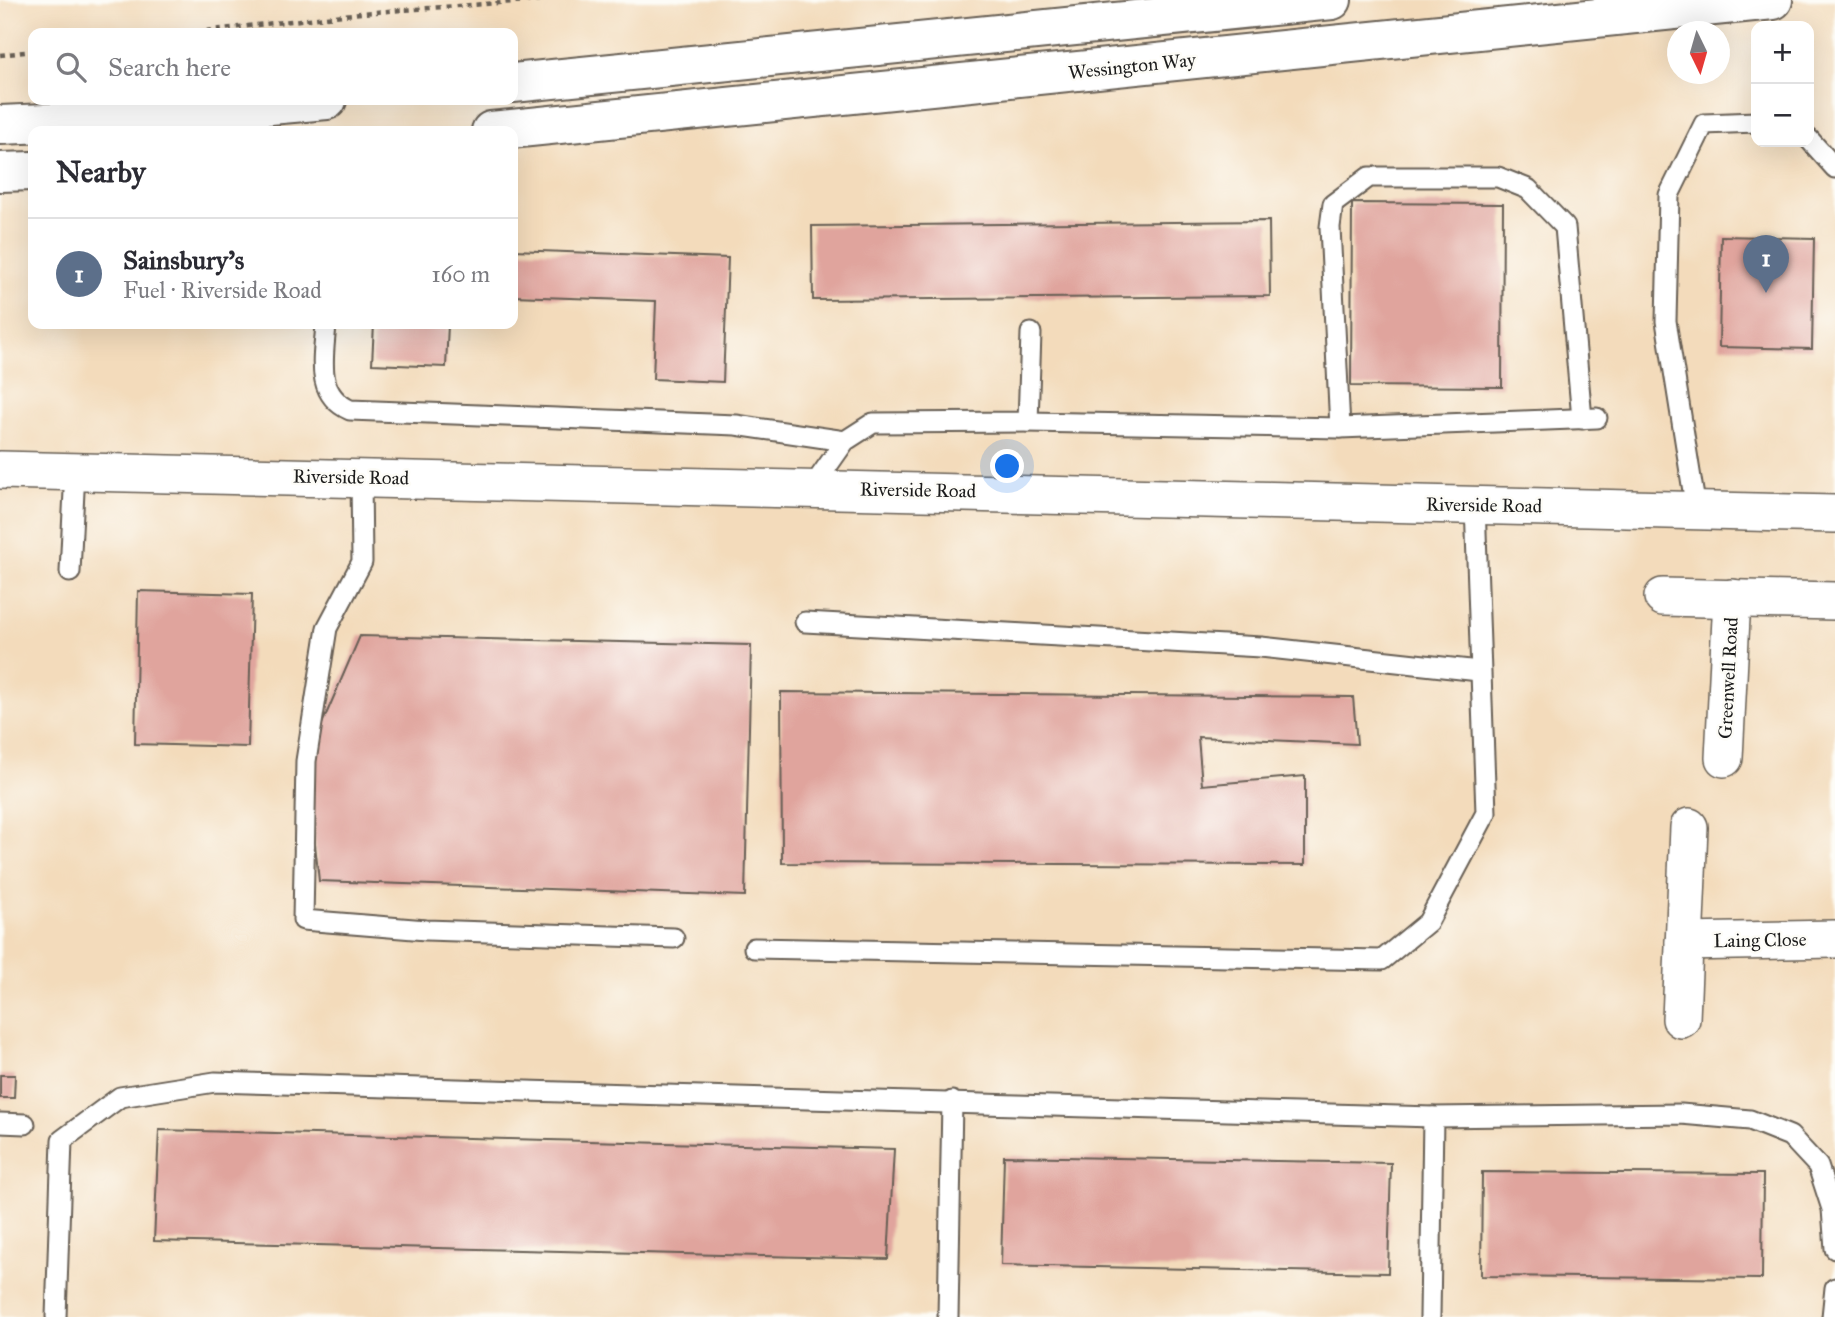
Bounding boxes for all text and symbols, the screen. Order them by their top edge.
north arrow [1667,21,1730,84]
map controls [1751,21,1814,147]
button: + [1751,21,1814,84]
search box [28,28,518,105]
icon: search [52,48,90,86]
street label: Wessington Way [1067,48,1198,85]
text: Search here [108,51,231,83]
button: − [1751,84,1814,147]
text: Nearby [56,154,146,190]
pin: 1 [1743,235,1789,293]
text: Sainsbury's [123,244,244,276]
text: 1 [74,260,84,288]
text: 160 m [432,260,490,288]
text: Fuel · Riverside Road [123,276,322,304]
your location [990,449,1024,483]
street label: Riverside Road [293,464,410,490]
street label: Riverside Road [860,477,977,503]
street label: Riverside Road [1426,492,1543,518]
street label: Greenwell Road [1713,616,1743,739]
street label: Laing Close [1713,928,1807,953]

